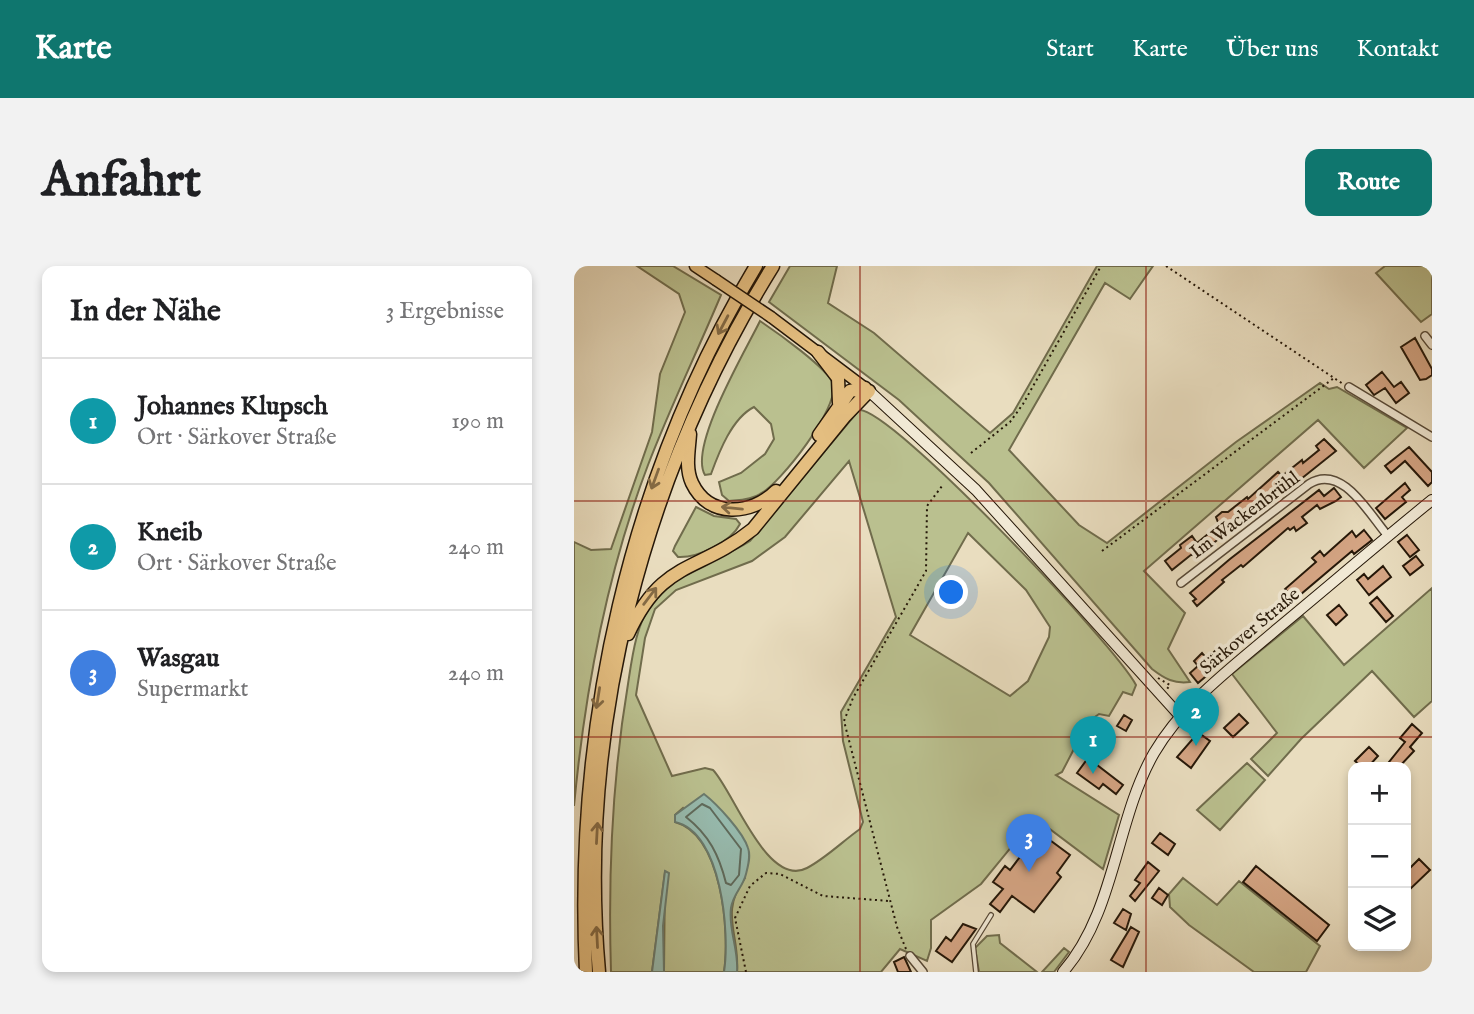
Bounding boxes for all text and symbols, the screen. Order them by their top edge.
text: Karte [35,28,112,70]
text: Start [1046,34,1094,65]
text: Karte [1132,34,1188,65]
text: Über uns [1226,34,1318,65]
text: Kontakt [1356,34,1439,65]
button: Route [1305,149,1432,216]
text: Anfahrt [42,151,201,213]
text: In der Nähe [70,293,221,331]
text: 3 Ergebnisse [386,297,504,326]
one-way arrow [715,315,729,335]
text: Johannes Klupsch [137,390,328,423]
text: 1 [89,407,97,436]
text: 190 m [451,407,504,436]
text: Ort · Särkover Straße [137,423,336,452]
street label: Im Wackenbrühl [1186,466,1306,565]
one-way arrow [648,467,660,489]
one-way arrow [721,502,744,515]
text: Kneib [137,516,202,549]
text: 2 [88,533,98,562]
text: 240 m [448,533,504,562]
text: Ort · Särkover Straße [137,549,336,578]
your location [934,575,968,609]
street label: Särkover Straße [1195,583,1305,680]
one-way arrow [642,587,657,606]
text: Wasgau [137,642,219,675]
text: 3 [89,659,97,688]
text: 240 m [448,659,504,688]
text: Supermarkt [137,675,248,704]
one-way arrow [591,686,604,709]
pin: 2 [1173,688,1219,746]
pin: 1 [1070,716,1116,774]
map controls [1348,762,1411,951]
button: + [1348,762,1411,825]
pin: 3 [1006,814,1052,872]
one-way arrow [591,823,604,845]
button: − [1348,825,1411,888]
button: layers [1348,888,1411,951]
one-way arrow [590,926,603,949]

